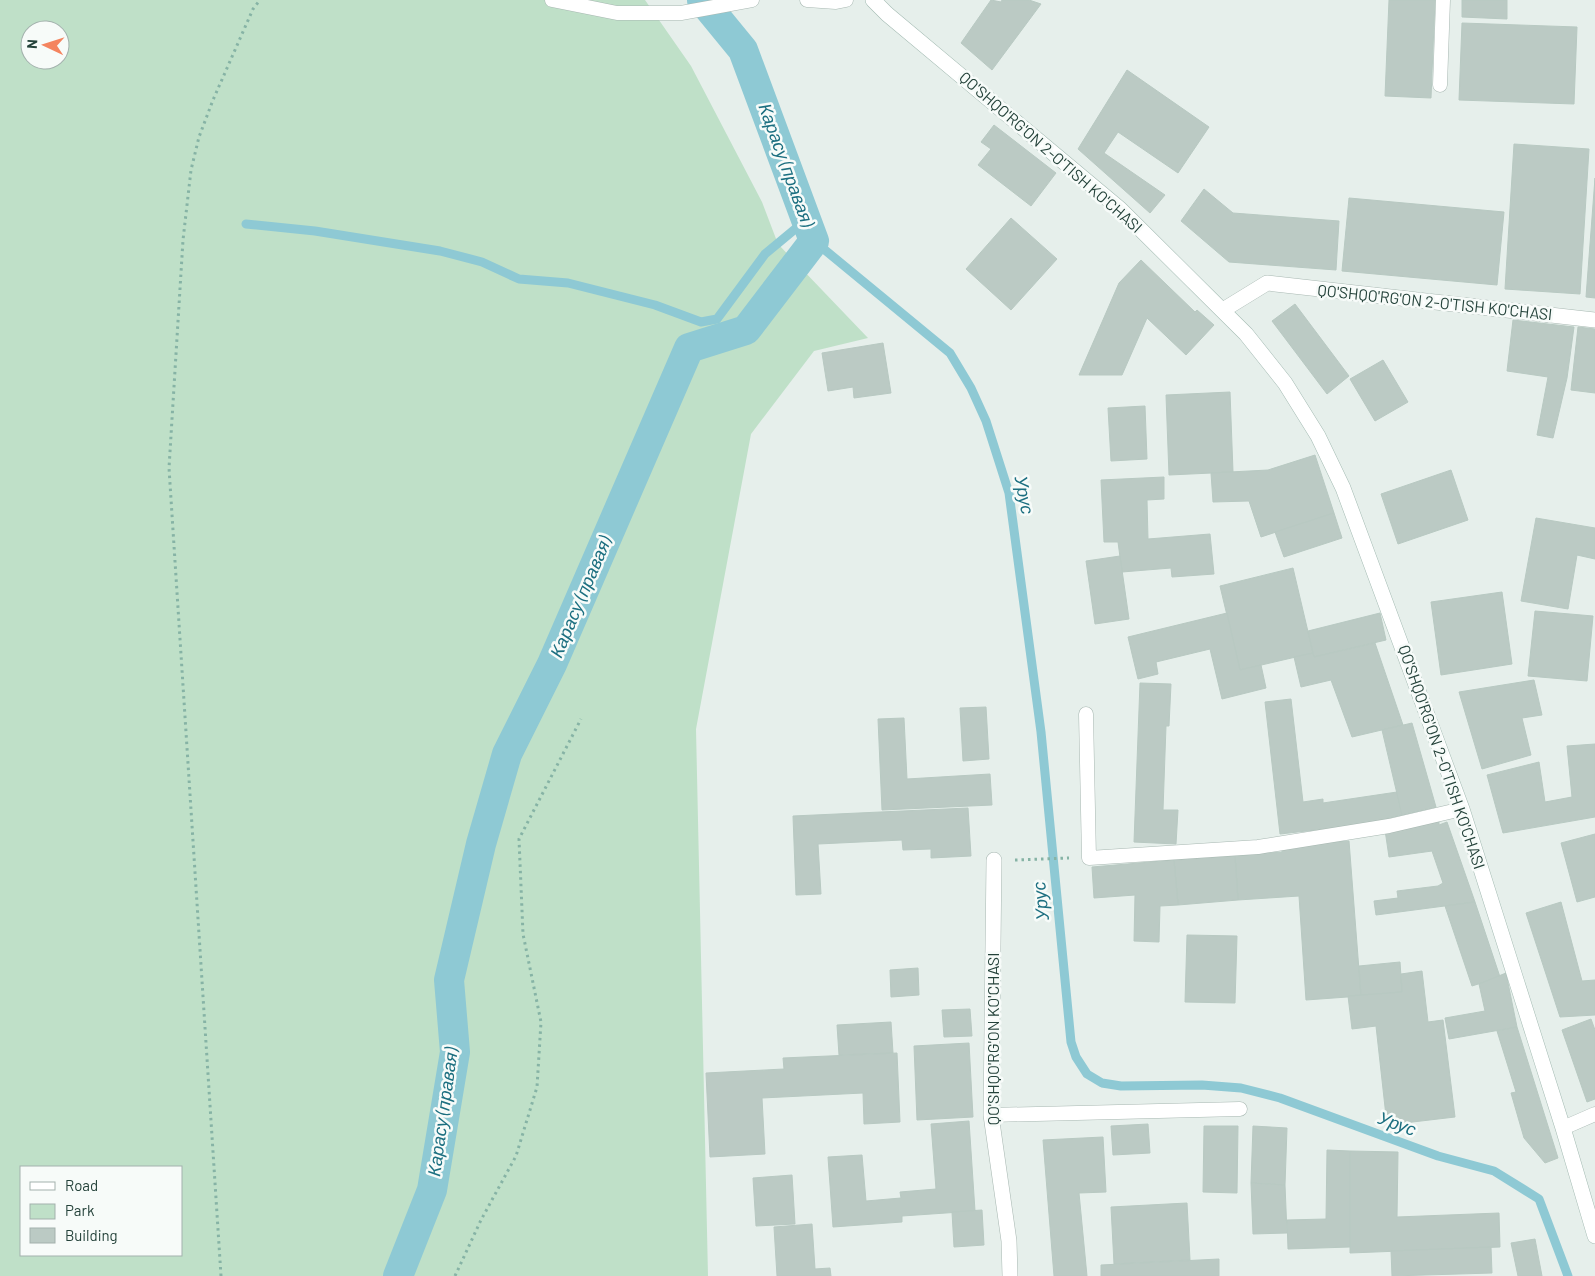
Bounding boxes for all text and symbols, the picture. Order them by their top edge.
north arrow [20,20,70,70]
text: N [23,39,40,49]
street label: QO'SHQO'RG'ON 2-O'TISH KO'CHASI [956,67,1147,236]
water label: Карасу (правая) [754,100,820,231]
street label: QO'SHQO'RG'ON 2-O'TISH KO'CHASI [1317,280,1553,323]
water label: Урус [1010,473,1039,516]
water label: Карасу (правая) [545,531,616,661]
street label: QO'SHQO'RG'ON 2-O'TISH KO'CHASI [1395,642,1490,871]
water label: Урус [1027,881,1053,923]
street label: QO'SHQO'RG'ON KO'CHASI [983,953,1002,1125]
water label: Карасу (правая) [422,1045,462,1178]
water label: Урус [1374,1106,1419,1140]
legend [20,1166,182,1256]
text: Road [65,1176,98,1194]
text: Park [65,1201,95,1219]
text: Building [65,1226,118,1244]

